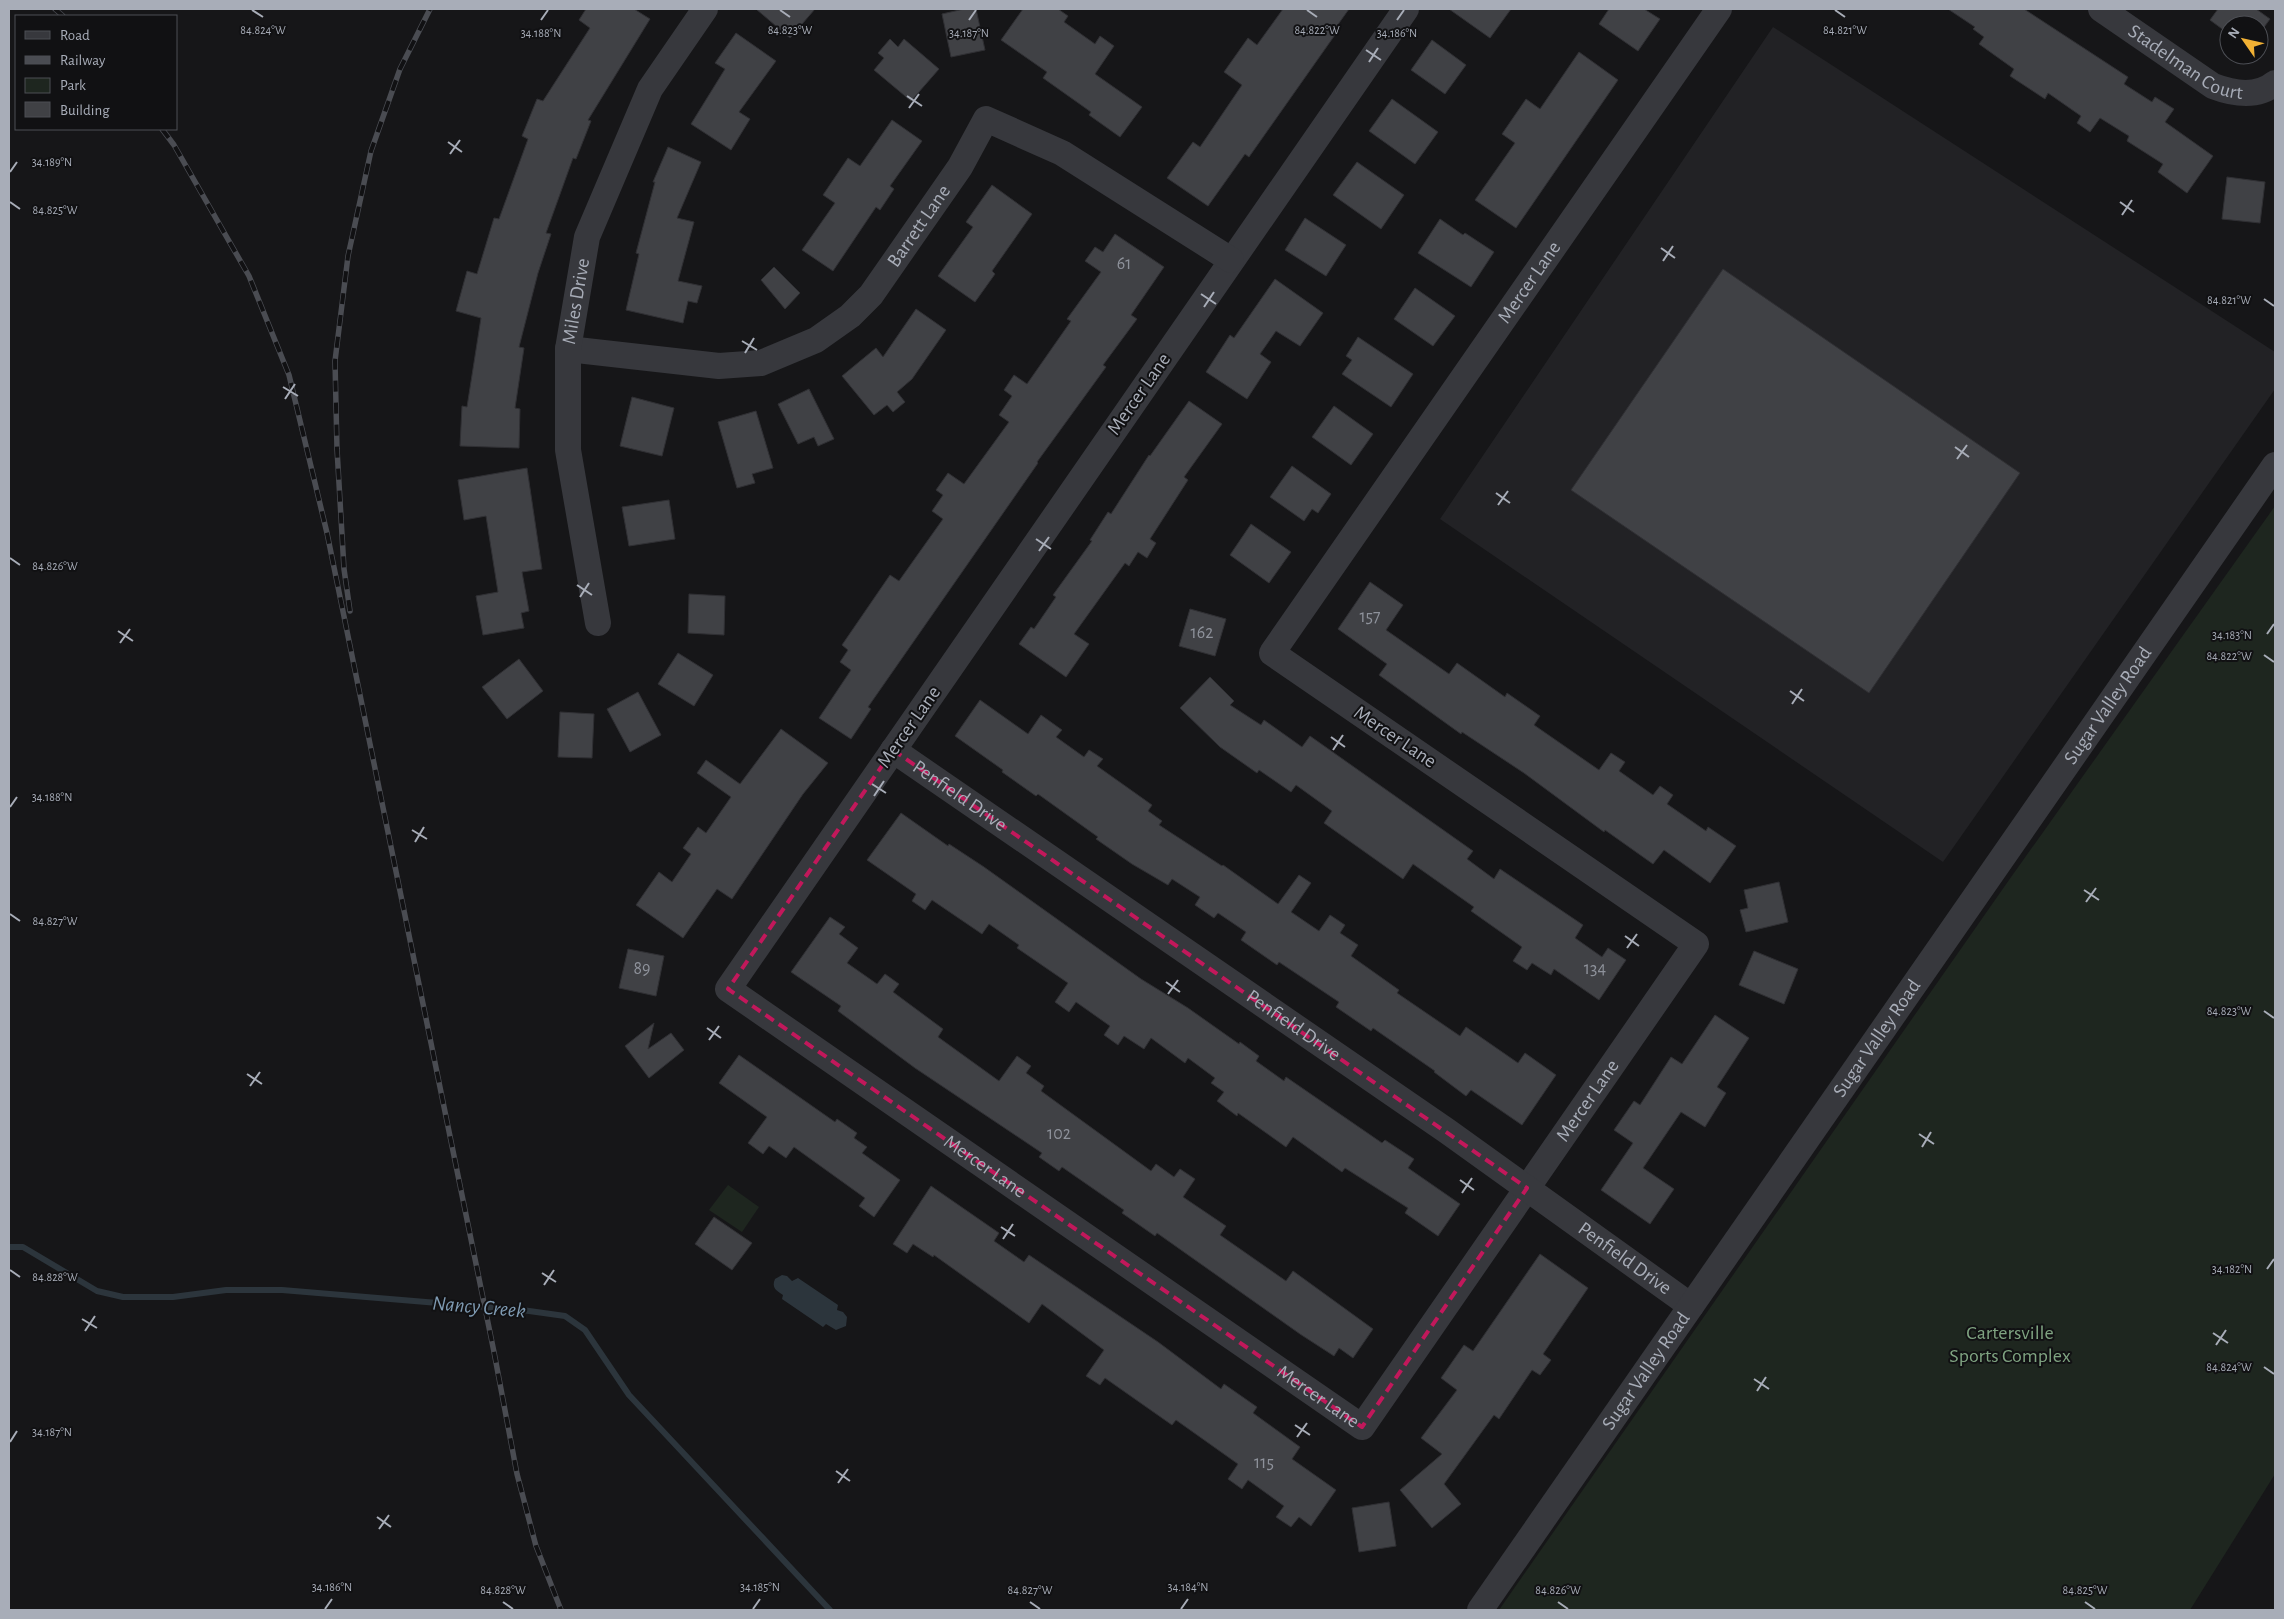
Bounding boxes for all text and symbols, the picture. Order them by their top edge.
legend [15,15,178,130]
north arrow [2219,15,2269,65]
street label: Stadelman Court [2125,21,2244,103]
text: 84.824°W [240,24,286,36]
text: 84.823°W [768,24,813,36]
text: 84.822°W [1294,24,1340,36]
text: 84.821°W [1823,24,1867,36]
text: N [2226,25,2243,41]
text: 34.188°N [521,27,561,39]
text: 34.187°N [949,27,989,39]
text: 34.186°N [1377,27,1417,39]
text: Road [60,28,90,43]
text: Railway [60,53,106,68]
text: Park [60,78,86,93]
text: Building [60,103,110,118]
text: 34.189°N [32,156,72,168]
street label: Barrett Lane [884,181,954,271]
text: 84.825°W [33,204,78,216]
street label: Mercer Lane [1494,238,1565,327]
house number: 61 [1117,255,1131,273]
street label: Miles Drive [559,257,593,346]
text: 84.821°W [2207,294,2251,306]
street label: Mercer Lane [1104,350,1174,438]
text: 84.826°W [32,560,78,572]
house number: 157 [1359,608,1381,626]
house number: 162 [1191,624,1213,642]
text: 34.183°N [2212,629,2252,641]
street label: Sugar Valley Road [2060,643,2156,768]
text: 84.822°W [2206,650,2252,662]
street label: Mercer Lane [874,683,944,771]
street label: Mercer Lane [1350,702,1440,772]
street label: Penfield Drive [909,757,1011,835]
text: 34.188°N [32,791,72,803]
text: 84.827°W [33,915,78,927]
house number: 89 [634,960,651,978]
house number: 134 [1584,960,1606,978]
street label: Sugar Valley Road [1829,976,1925,1101]
street label: Penfield Drive [1243,986,1344,1065]
text: 84.823°W [2207,1005,2252,1017]
street label: Mercer Lane [1552,1056,1623,1145]
house number: 102 [1047,1125,1071,1143]
street label: Mercer Lane [940,1131,1030,1202]
street label: Penfield Drive [1574,1218,1675,1298]
text: 34.182°N [2212,1263,2252,1275]
text: 84.828°W [32,1271,78,1283]
water label: Nancy Creek [431,1292,527,1322]
street label: Sugar Valley Road [1598,1308,1694,1433]
park label: Cartersville Sports Complex [1949,1323,2071,1366]
text: 84.824°W [2206,1361,2252,1373]
street label: Mercer Lane [1274,1362,1363,1432]
text: 34.187°N [32,1426,72,1438]
house number: 115 [1254,1454,1274,1472]
text: 34.186°N [312,1581,352,1593]
text: 34.185°N [740,1581,780,1593]
text: 34.184°N [1168,1581,1208,1593]
text: 84.828°W [480,1584,526,1596]
text: 84.827°W [1008,1584,1053,1596]
text: 84.826°W [1535,1584,1581,1596]
text: 84.825°W [2063,1584,2108,1596]

